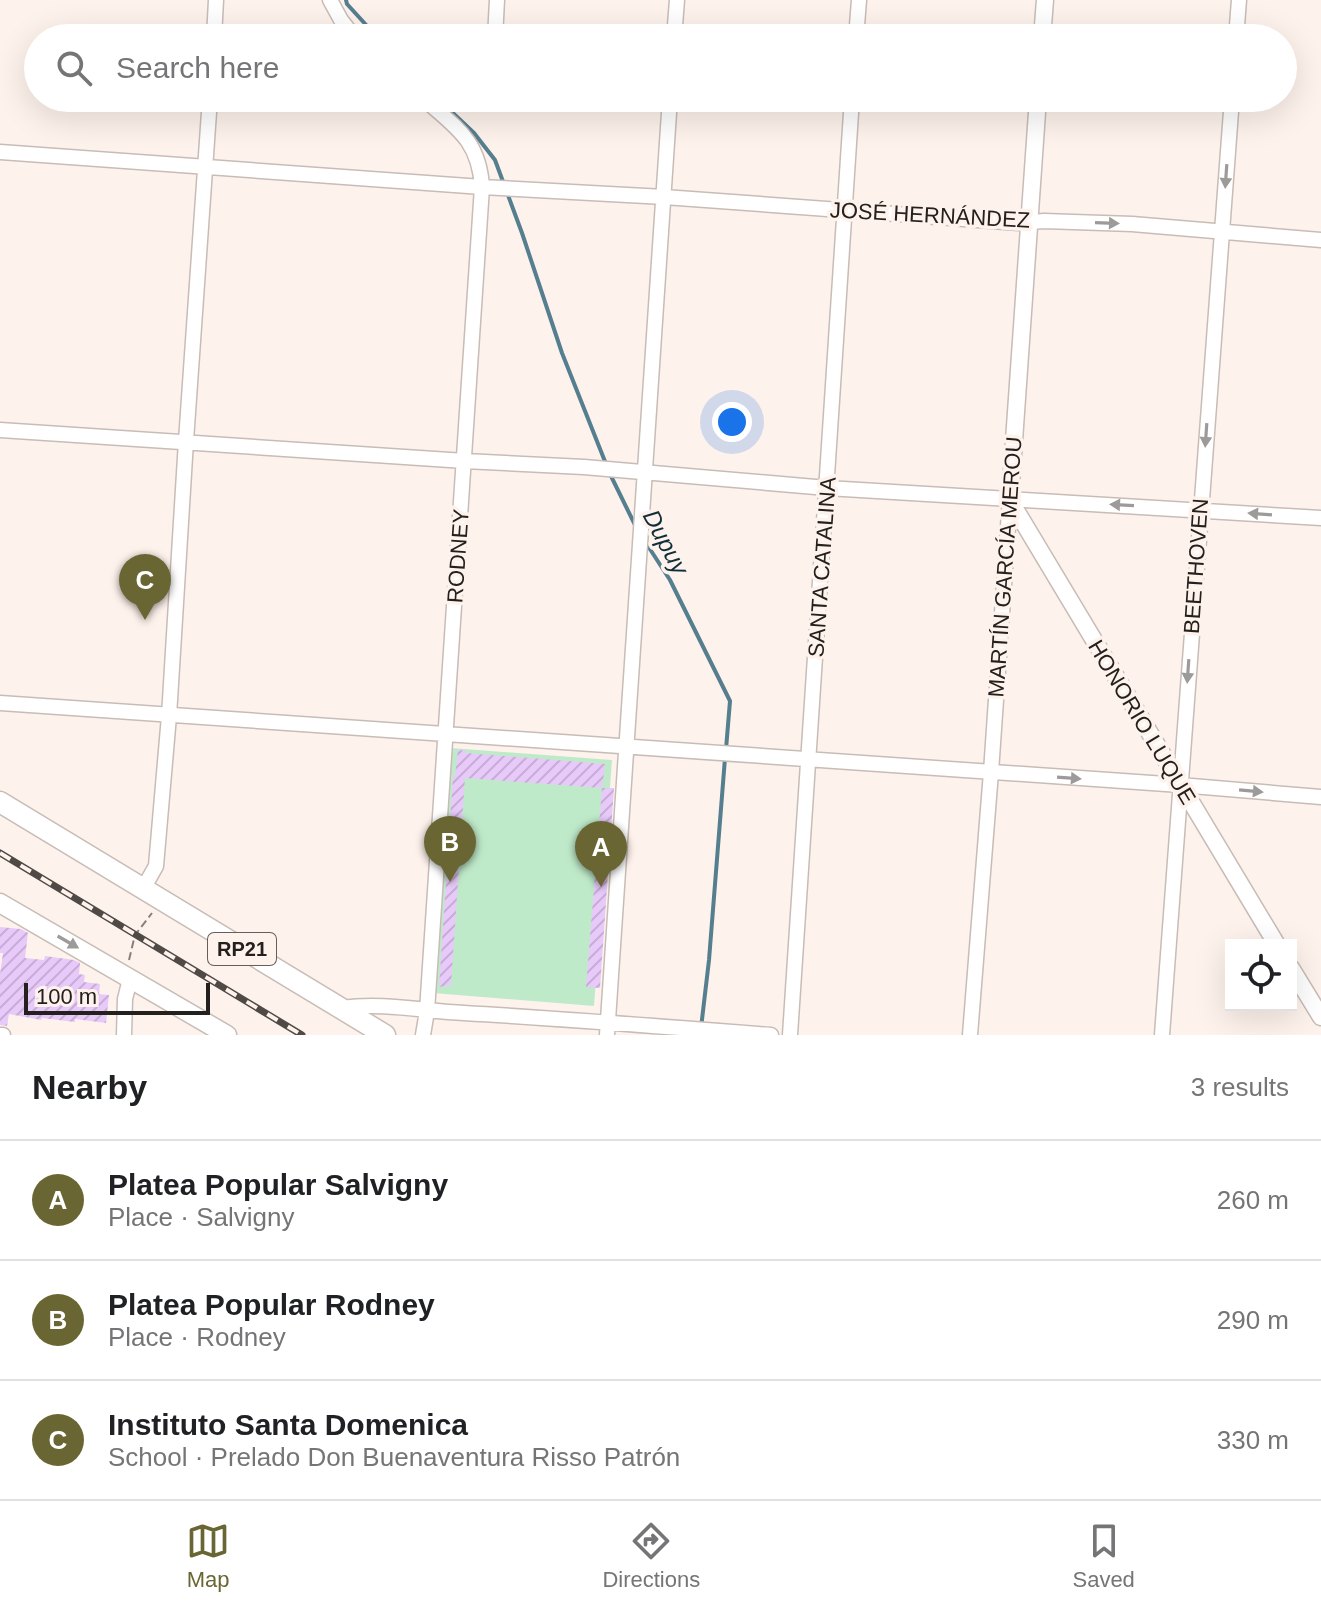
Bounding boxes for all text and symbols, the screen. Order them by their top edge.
search box [24,24,1297,112]
icon: search [52,46,96,90]
text: Search here [116,51,279,84]
one-way arrow [1219,164,1232,189]
street label: JOSÉ HERNÁNDEZ [829,197,1031,233]
one-way arrow [1095,217,1121,230]
your location [712,402,752,442]
one-way arrow [1199,423,1212,448]
street label: MARTÍN GARCÍA MEROU [983,436,1027,698]
street label: SANTA CATALINA [803,476,841,658]
street label: BEETHOVEN [1179,497,1213,635]
one-way arrow [1109,498,1134,511]
water label: Dupuy [638,505,695,581]
one-way arrow [1248,507,1273,520]
street label: RODNEY [442,508,474,604]
pin: C [119,554,171,620]
street label: HONORIO LUQUE [1083,635,1201,809]
one-way arrow [1181,659,1194,684]
one-way arrow [1057,772,1082,785]
one-way arrow [1239,785,1264,798]
pin: B [424,816,476,882]
pin: A [575,821,627,887]
road number: RP21 [208,933,276,965]
one-way arrow [56,935,79,949]
map controls [1225,939,1297,1011]
button: locate [1225,939,1297,1011]
scale bar [24,979,210,1015]
text: 100 m [36,984,97,1009]
text: Nearby [32,1068,147,1106]
text: 3 results [1191,1072,1289,1102]
text: Platea Popular Salvigny [108,1168,448,1201]
text: A [49,1185,67,1215]
text: 260 m [1217,1185,1289,1215]
text: Place · Salvigny [108,1202,294,1232]
text: Platea Popular Rodney [108,1288,435,1321]
text: B [49,1305,67,1335]
text: 290 m [1217,1305,1289,1335]
text: Place · Rodney [108,1322,286,1352]
text: Instituto Santa Domenica [108,1408,468,1441]
text: C [49,1425,67,1455]
text: 330 m [1217,1425,1289,1455]
text: School · Prelado Don Buenaventura Risso Patrón [108,1442,680,1472]
tab: Map [186,1519,230,1593]
tab: Directions [602,1519,700,1593]
tab: Saved [1072,1519,1135,1593]

